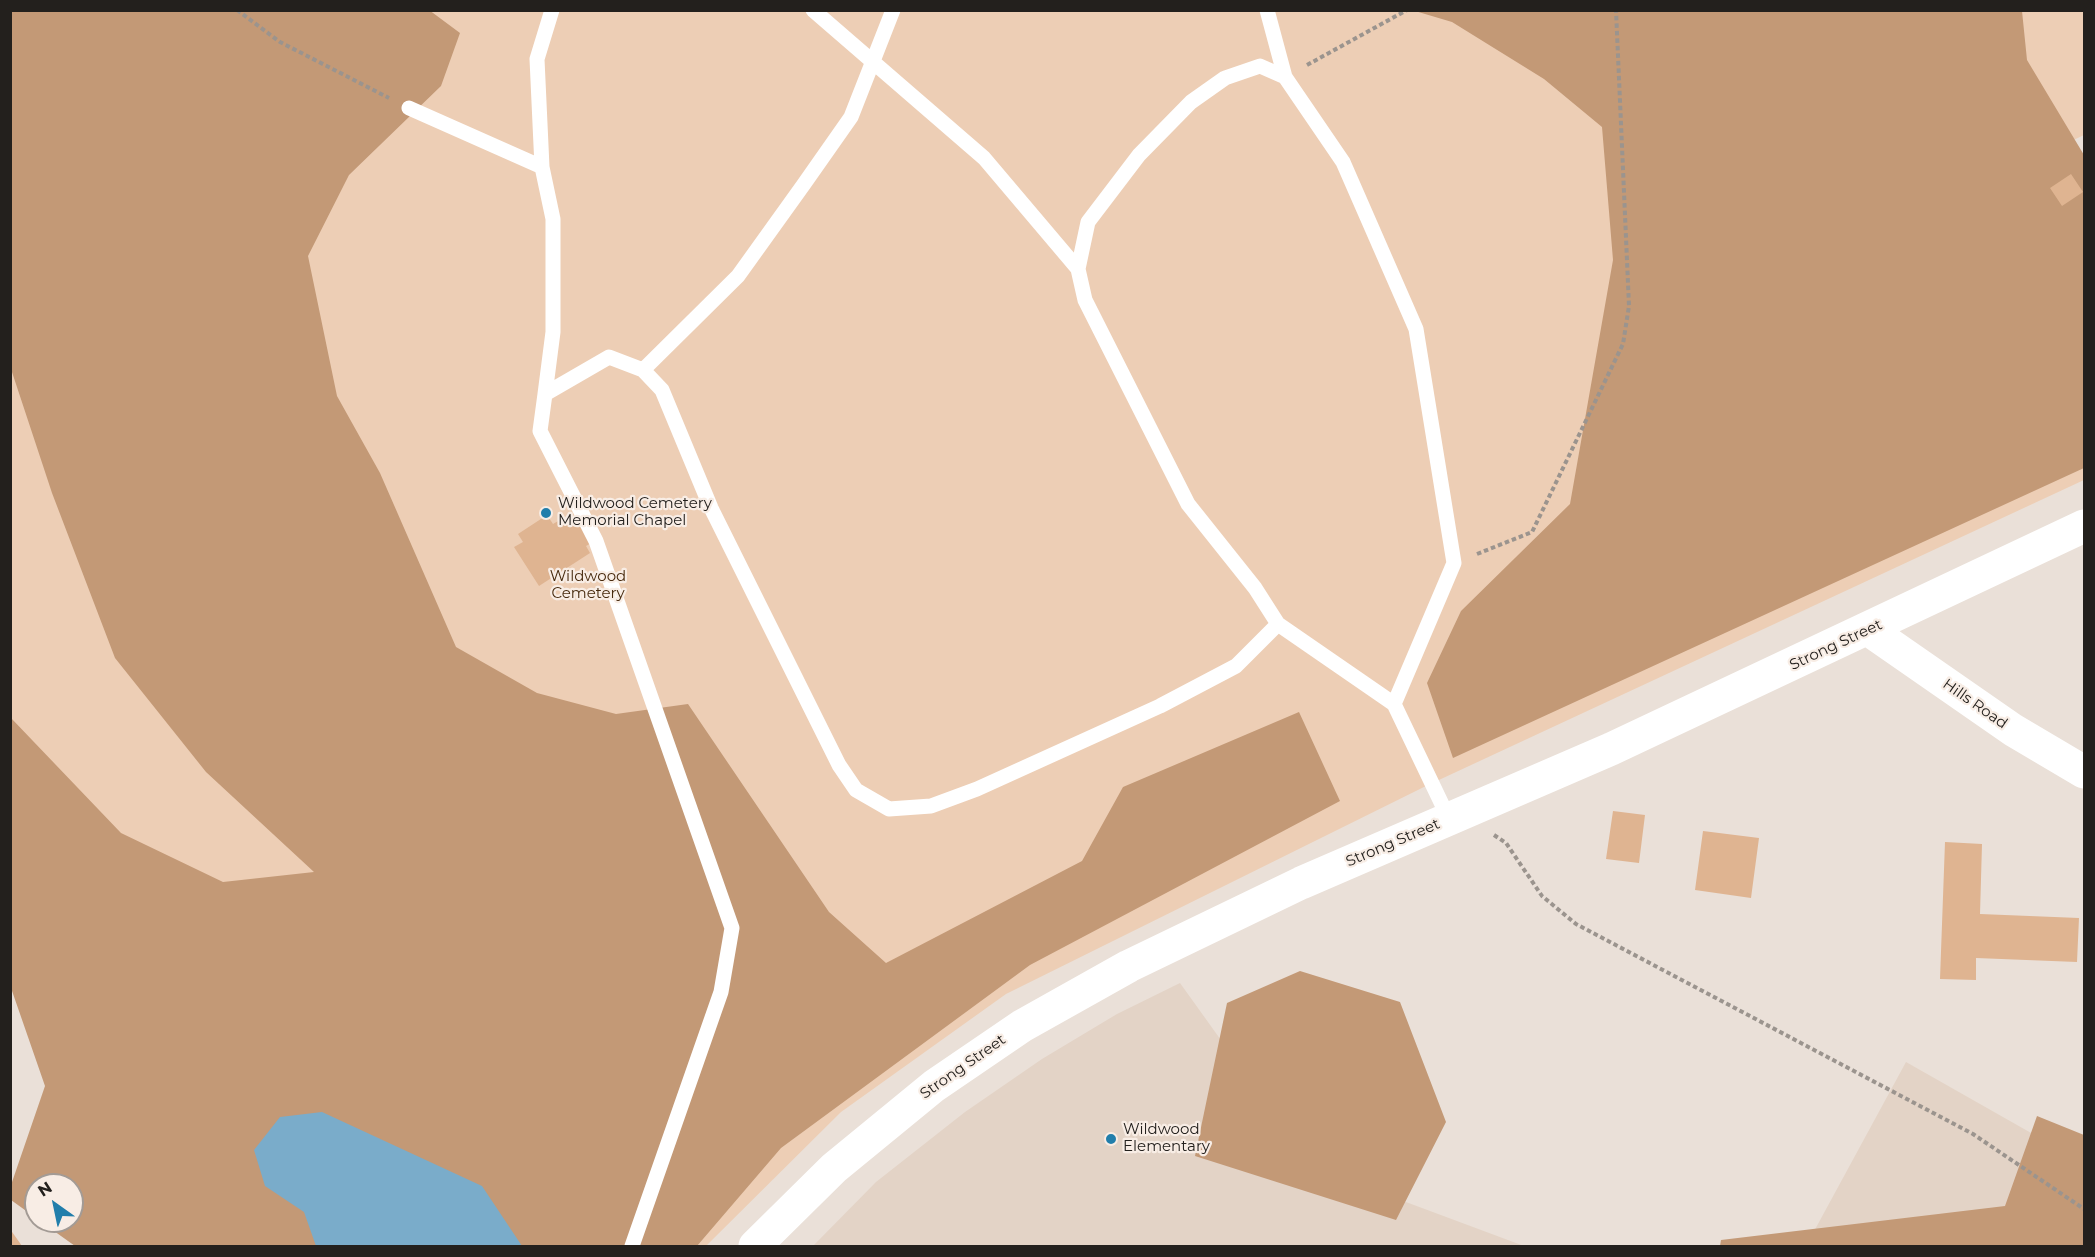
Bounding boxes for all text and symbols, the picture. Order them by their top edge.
place label: Wildwood Cemetery Memorial Chapel [558,495,712,530]
marker: Wildwood Cemetery Memorial Chapel [539,506,553,520]
park label: Wildwood Cemetery [550,568,626,603]
street label: Strong Street [1787,616,1885,674]
street label: Hills Road [1939,675,2011,733]
street label: Strong Street [1343,815,1443,871]
street label: Strong Street [917,1031,1009,1103]
place label: Wildwood Elementary [1123,1121,1210,1156]
marker: Wildwood Elementary [1104,1132,1118,1146]
north arrow [24,1173,84,1233]
text: N [34,1178,56,1201]

